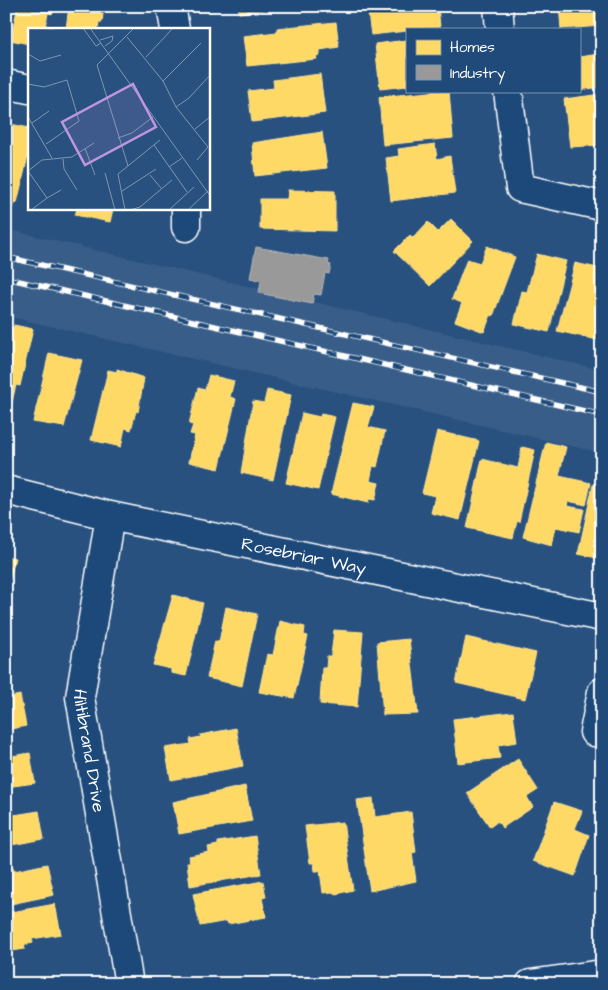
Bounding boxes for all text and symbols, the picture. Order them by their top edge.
inset map [28,28,210,210]
legend [406,28,580,92]
text: Homes [450,37,495,58]
text: Industry [450,63,505,85]
street label: Rosebriar Way [239,531,368,582]
street label: Hiltibrand Drive [67,687,112,815]

